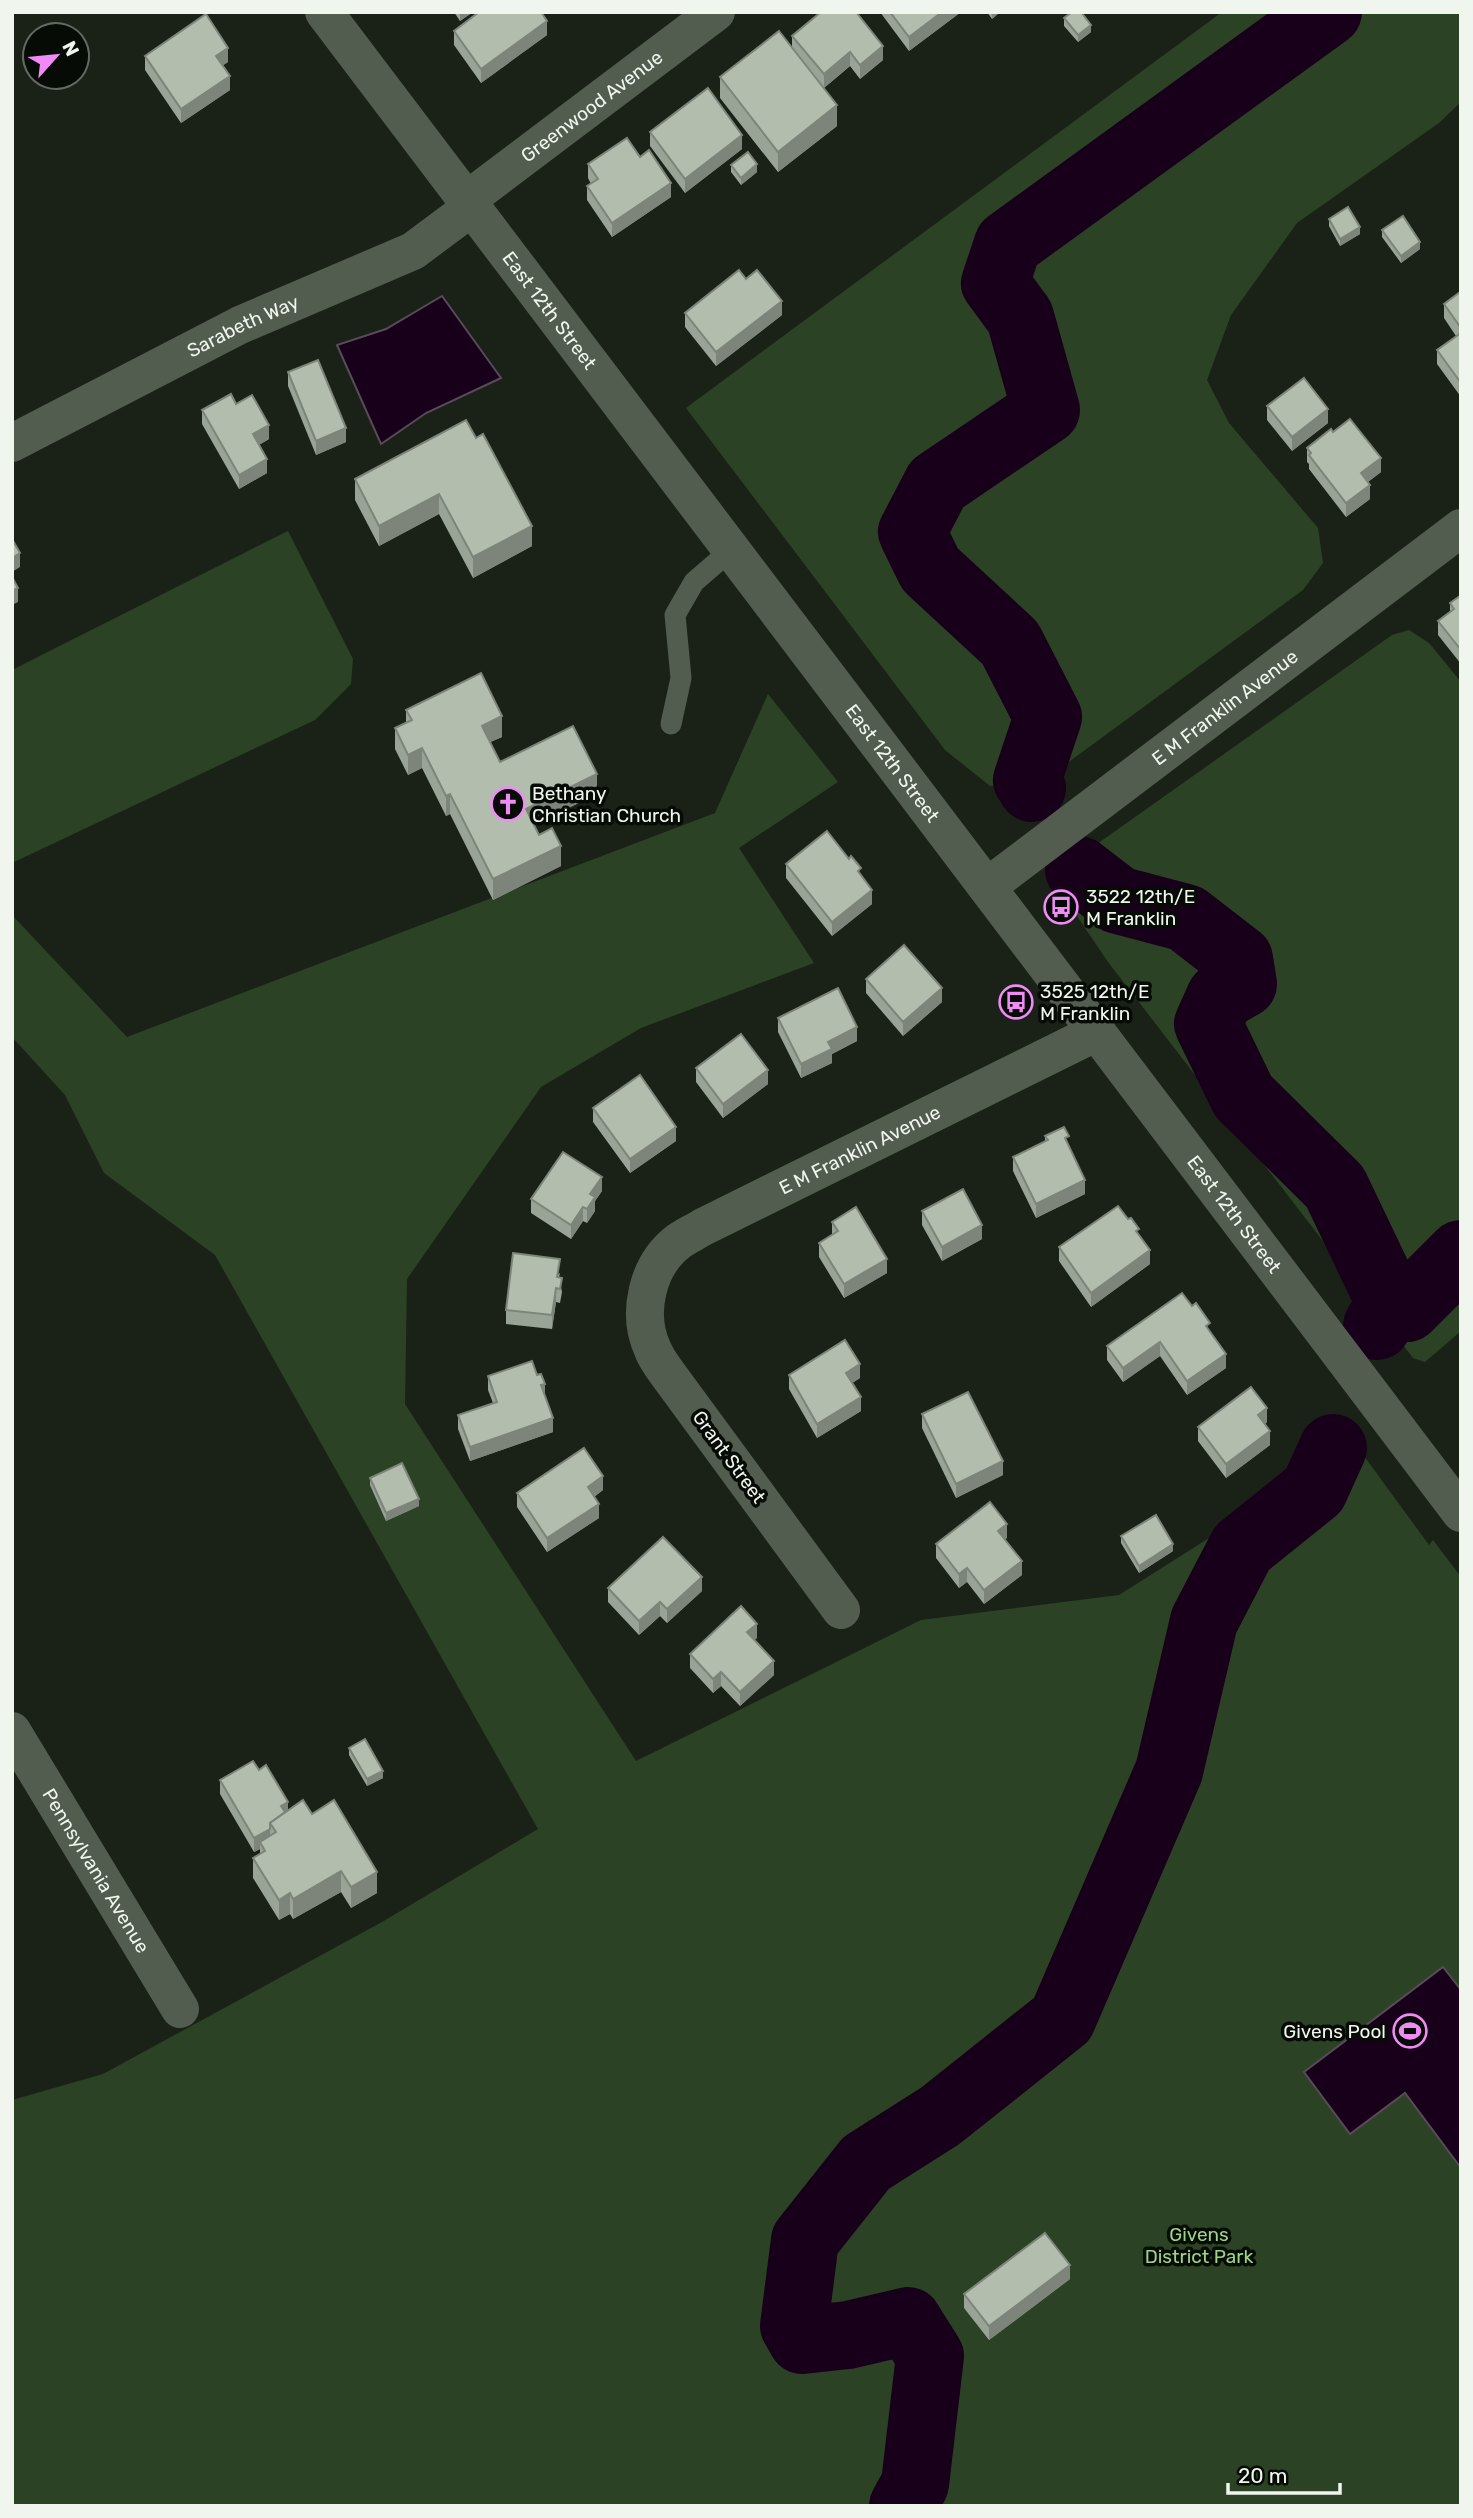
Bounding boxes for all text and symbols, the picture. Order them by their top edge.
north arrow [21,21,91,91]
text: N [57,37,84,60]
street label: Greenwood Avenue [516,45,667,167]
street label: East 12th Street [498,247,602,374]
street label: Sarabeth Way [183,290,302,362]
street label: E M Franklin Avenue [1147,644,1302,770]
street label: East 12th Street [841,699,945,827]
place label: Bethany Christian Church [532,782,681,827]
church icon: Bethany Christian Church [489,785,527,823]
place label: 3522 12th/E M Franklin [1086,885,1195,930]
bus stop icon: 3522 12th/E M Franklin [1042,888,1080,926]
place label: 3525 12th/E M Franklin [1040,980,1149,1025]
bus stop icon: 3525 12th/E M Franklin [997,983,1035,1021]
street label: E M Franklin Avenue [775,1100,944,1199]
street label: East 12th Street [1183,1151,1287,1278]
street label: Grant Street [688,1406,771,1508]
street label: Pennsylvania Avenue [38,1784,155,1957]
sports icon: Givens Pool [1391,2012,1429,2050]
place label: Givens Pool [1283,2020,1386,2043]
park label: Givens District Park [1145,2223,1254,2268]
scale bar [1228,2452,1340,2496]
text: 20 m [1238,2463,1287,2488]

